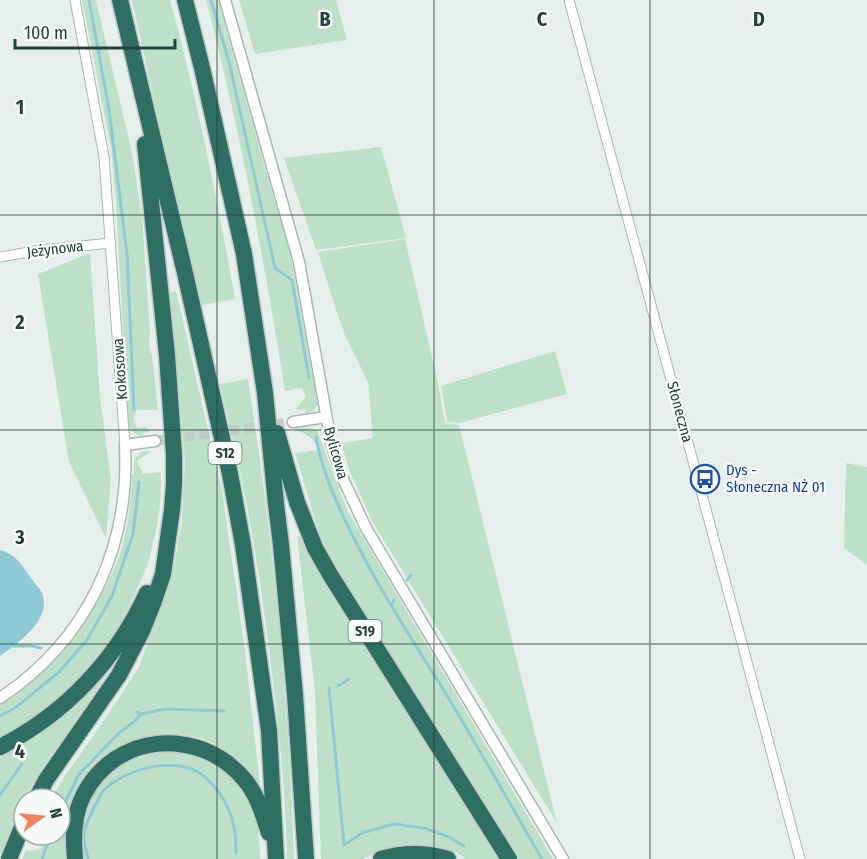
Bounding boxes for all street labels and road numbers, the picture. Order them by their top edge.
street label: Jeżynowa [26,237,84,261]
street label: Kokosowa [109,338,131,400]
street label: Słoneczna [663,380,697,444]
street label: Bylicowa [320,425,352,481]
road number: S12 [208,442,242,464]
road number: S19 [348,620,382,642]

